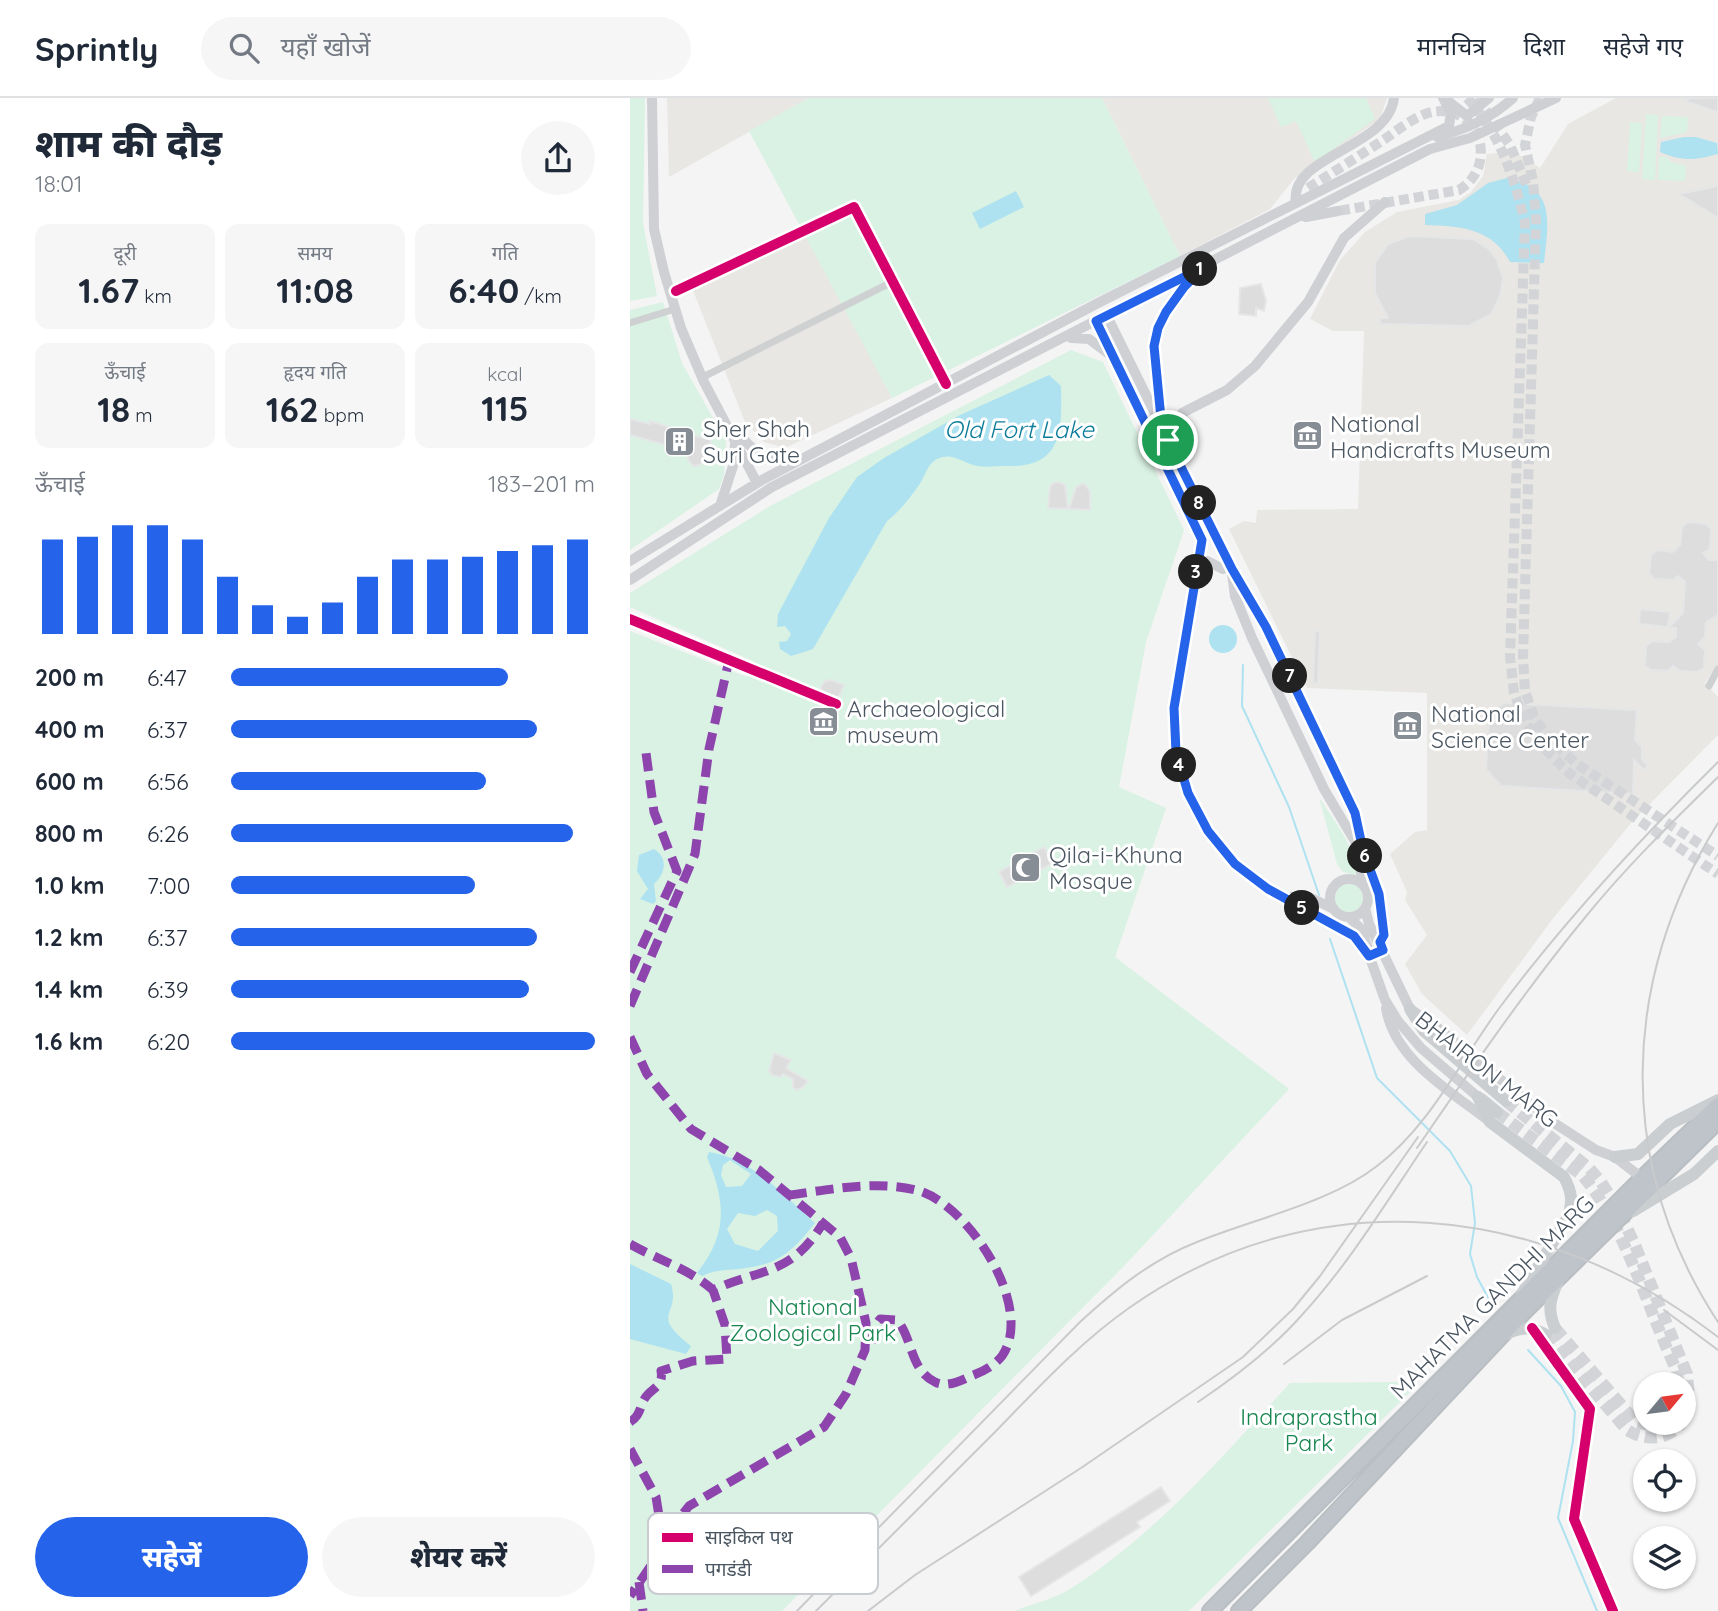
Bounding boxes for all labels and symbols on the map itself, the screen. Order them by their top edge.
pin: 1 [1182,252,1218,286]
place label: National Handicrafts Museum [1330,409,1551,464]
pin [1138,410,1198,470]
place label: Sher Shah Suri Gate [703,414,810,469]
water label: Old Fort Lake [944,414,1095,444]
museum icon: National Handicrafts Museum [1290,419,1324,453]
building icon: Sher Shah Suri Gate [663,424,697,458]
pin: 8 [1182,486,1216,520]
pin: 3 [1178,554,1214,589]
pin: 7 [1272,658,1308,694]
place label: Archaeological museum [847,694,1005,749]
place label: National Science Center [1431,699,1589,754]
museum icon: Archaeological museum [807,704,841,738]
museum icon: National Science Center [1391,709,1425,743]
pin: 4 [1162,748,1196,782]
pin: 6 [1348,838,1382,874]
place label: Qila-i-Khuna Mosque [1049,840,1183,895]
mosque icon: Qila-i-Khuna Mosque [1009,850,1043,884]
pin: 5 [1284,890,1320,926]
street label: BHAIRON MARG [1410,1004,1564,1134]
street label: MAHATMA GANDHI MARG [1384,1189,1600,1405]
park label: National Zoological Park [730,1292,896,1347]
north arrow [1633,1372,1696,1435]
park label: Indraprastha Park [1240,1402,1378,1457]
legend [648,1513,878,1594]
text: साइकिल पथ [705,1525,793,1549]
text: पगडंडी [705,1557,753,1581]

